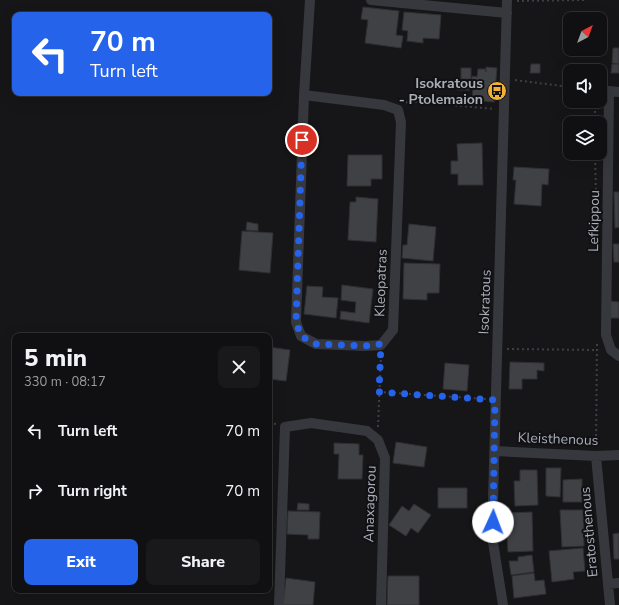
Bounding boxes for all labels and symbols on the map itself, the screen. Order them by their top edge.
north arrow [563,12,607,56]
place label: Isokratous - Ptolemaion [399,74,483,109]
bus stop icon: Isokratous - Ptolemaion [486,80,508,102]
pin [285,123,319,157]
street label: Lefkippou [584,190,604,252]
street label: Kleopatras [370,249,392,317]
street label: Isokratous [474,269,496,335]
street label: Kleisthenous [517,428,599,450]
street label: Anaxagorou [359,465,381,543]
street label: Eratosthenous [576,486,602,578]
position arrow [472,501,514,543]

